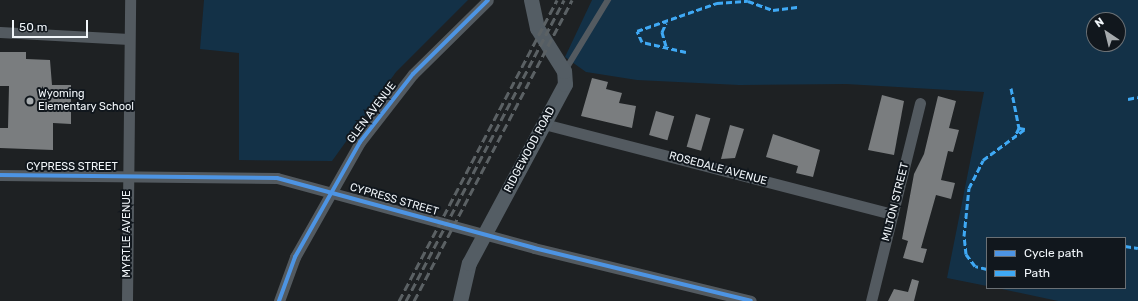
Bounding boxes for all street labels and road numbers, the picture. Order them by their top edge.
street label: GLEN AVENUE [345,80,399,146]
street label: RIDGEWOOD ROAD [502,105,558,195]
street label: ROSEDALE AVENUE [667,150,769,188]
street label: CYPRESS STREET [26,160,118,174]
street label: MILTON STREET [880,161,912,243]
street label: CYPRESS STREET [348,181,440,219]
street label: MYRTLE AVENUE [120,190,134,278]

